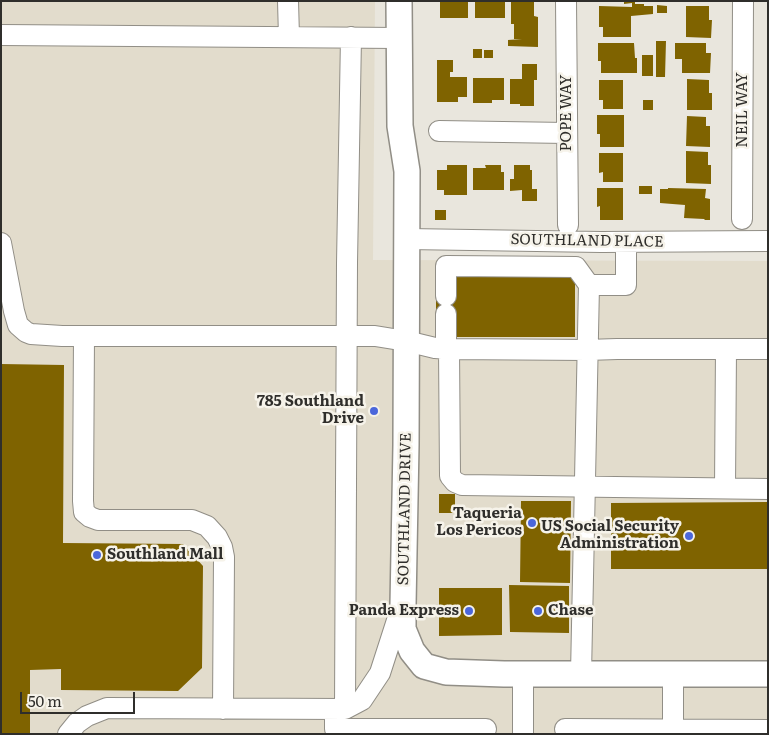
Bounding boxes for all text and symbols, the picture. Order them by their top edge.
street label: NEIL WAY [734,72,752,148]
street label: POPE WAY [558,75,576,151]
street label: SOUTHLAND PLACE [510,231,664,251]
place label: 785 Southland Drive [257,393,364,428]
marker: 785 Southland Drive [368,405,380,417]
street label: SOUTHLAND DRIVE [395,432,415,586]
place label: Taqueria Los Pericos [436,505,522,540]
marker: Taqueria Los Pericos [526,517,538,529]
place label: US Social Security Administration [541,518,679,553]
marker: US Social Security Administration [683,530,695,542]
place label: Southland Mall [107,546,223,564]
marker: Southland Mall [91,549,103,561]
place label: Panda Express [349,602,459,620]
place label: Chase [548,602,593,620]
marker: Panda Express [463,605,475,617]
marker: Chase [532,605,544,617]
scale bar [22,682,138,714]
text: 50 m [28,689,62,712]

